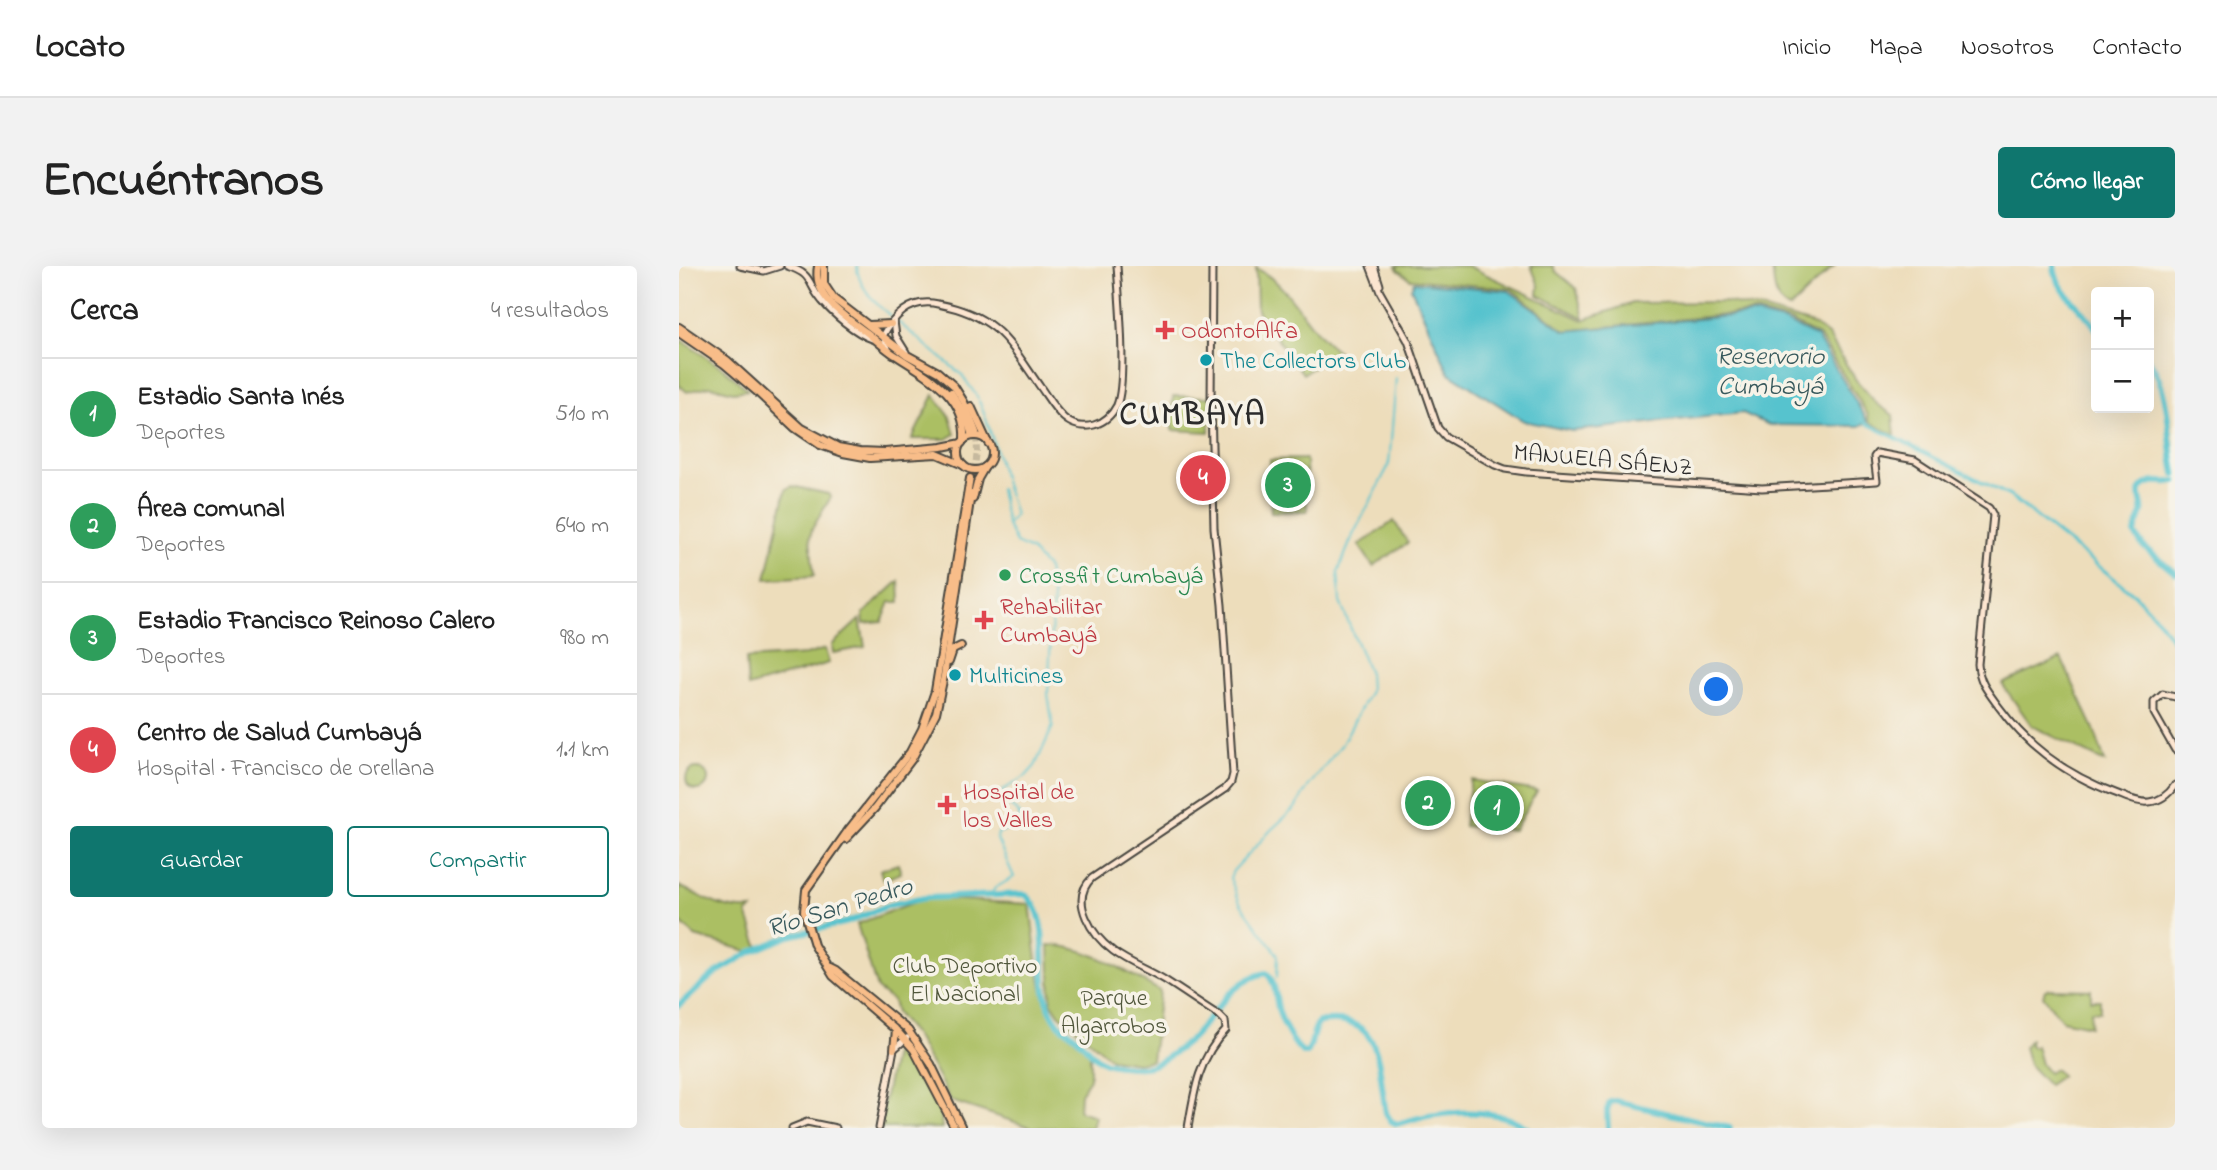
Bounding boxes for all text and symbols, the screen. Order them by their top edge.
text: Locato [35,24,125,72]
text: Inicio [1782,31,1831,66]
text: Mapa [1869,31,1923,66]
text: Nosotros [1961,31,2054,66]
text: Contacto [2092,31,2182,66]
text: Encuéntranos [42,146,324,218]
button: Cómo llegar [1998,147,2175,218]
map controls [2091,287,2154,413]
button: + [2091,287,2154,350]
text: Cerca [70,290,139,334]
text: 4 resultados [491,295,609,328]
place label: OdontoAlfa [1181,315,1298,350]
marker: OdontoAlfa [1155,320,1175,340]
water label: Reservorio Cumbayá [1716,339,1826,407]
place label: The Collectors Club [1220,345,1406,380]
button: − [2091,350,2154,413]
marker: The Collectors Club [1198,352,1214,368]
text: Estadio Santa Inés [137,379,345,417]
district label: CUMBAYA [1120,393,1266,440]
text: 1 [89,398,97,431]
text: 510 m [555,398,609,431]
text: Deportes [137,417,226,450]
street label: MANUELA SÁENZ [1512,436,1694,487]
pin: 4 [1180,452,1226,504]
pin: 3 [1265,459,1311,511]
text: Área comunal [137,491,285,529]
text: 2 [87,510,99,543]
text: 640 m [556,510,609,543]
text: Deportes [137,529,226,562]
place label: Crossfit Cumbayá [1019,560,1203,596]
marker: Crossfit Cumbayá [997,567,1013,583]
place label: Rehabilitar Cumbayá [1000,591,1103,655]
text: Estadio Francisco Reinoso Calero [137,603,495,641]
marker: Rehabilitar Cumbayá [974,610,994,630]
text: 3 [88,622,98,655]
text: 980 m [560,622,609,655]
text: Deportes [137,641,226,674]
place label: Multicines [969,660,1063,695]
marker: Multicines [947,667,963,683]
your location [1699,672,1733,706]
text: Centro de Salud Cumbayá [137,715,421,753]
text: 4 [88,734,98,767]
text: 1.1 km [556,734,609,767]
text: Hospital · Francisco de Orellana [137,753,434,786]
place label: Hospital de los Valles [963,776,1075,839]
pin: 2 [1405,777,1451,829]
pin: 1 [1474,782,1520,834]
marker: Hospital de los Valles [937,795,957,815]
button: Guardar [70,826,333,897]
button: Compartir [347,826,609,897]
water label: Río San Pedro [762,868,919,949]
park label: Club Deportivo El Nacional [892,950,1038,1013]
park label: Parque Algarrobos [1061,982,1167,1045]

